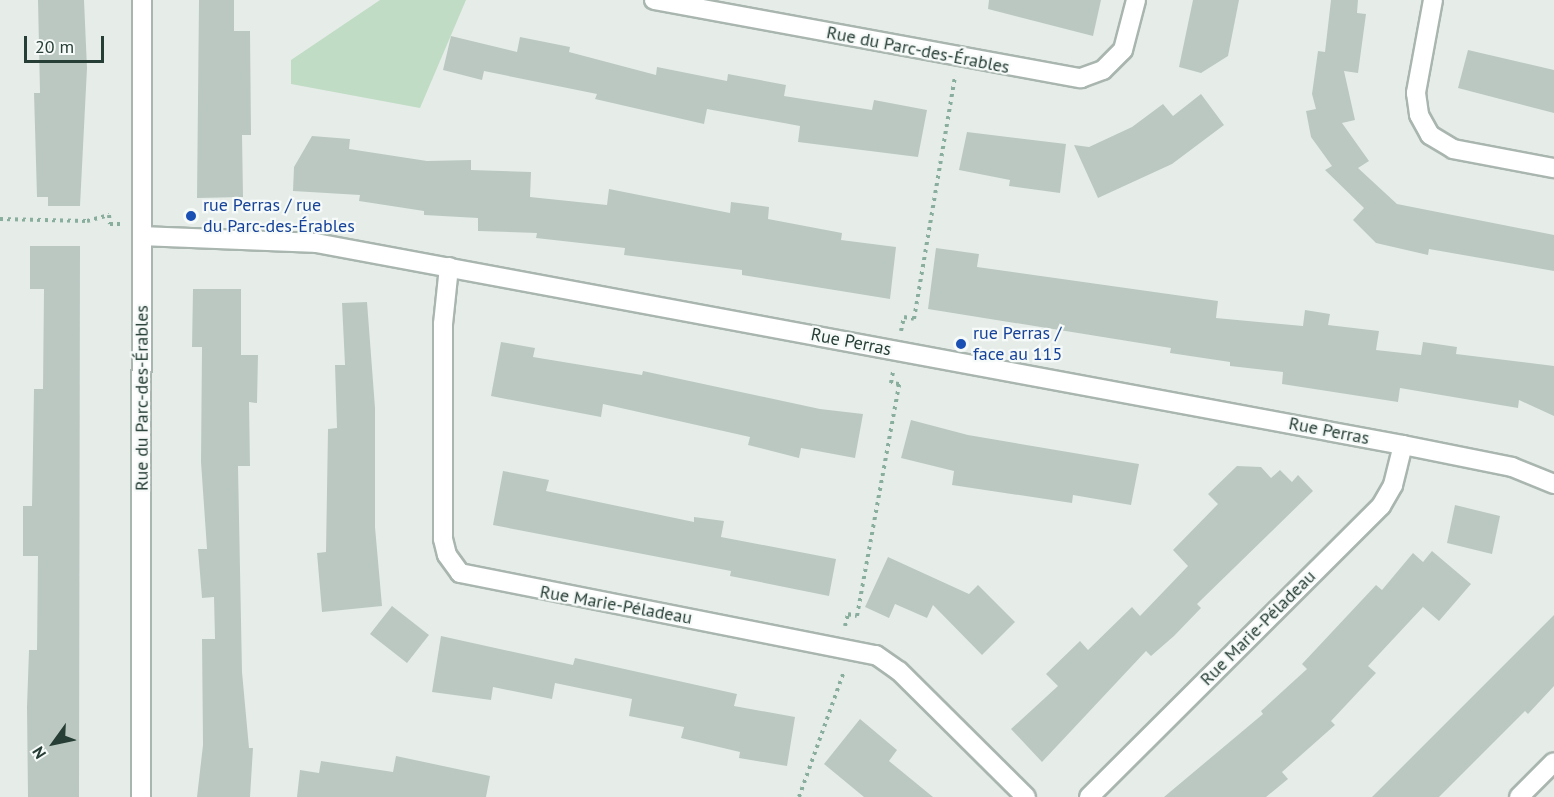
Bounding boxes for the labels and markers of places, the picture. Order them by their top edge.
place label: rue Perras / rue du Parc-des-Érables [203,195,355,238]
marker: rue Perras / rue du Parc-des-Érables [184,209,198,223]
place label: rue Perras / face au 115 [973,323,1062,366]
marker: rue Perras / face au 115 [954,337,968,351]

